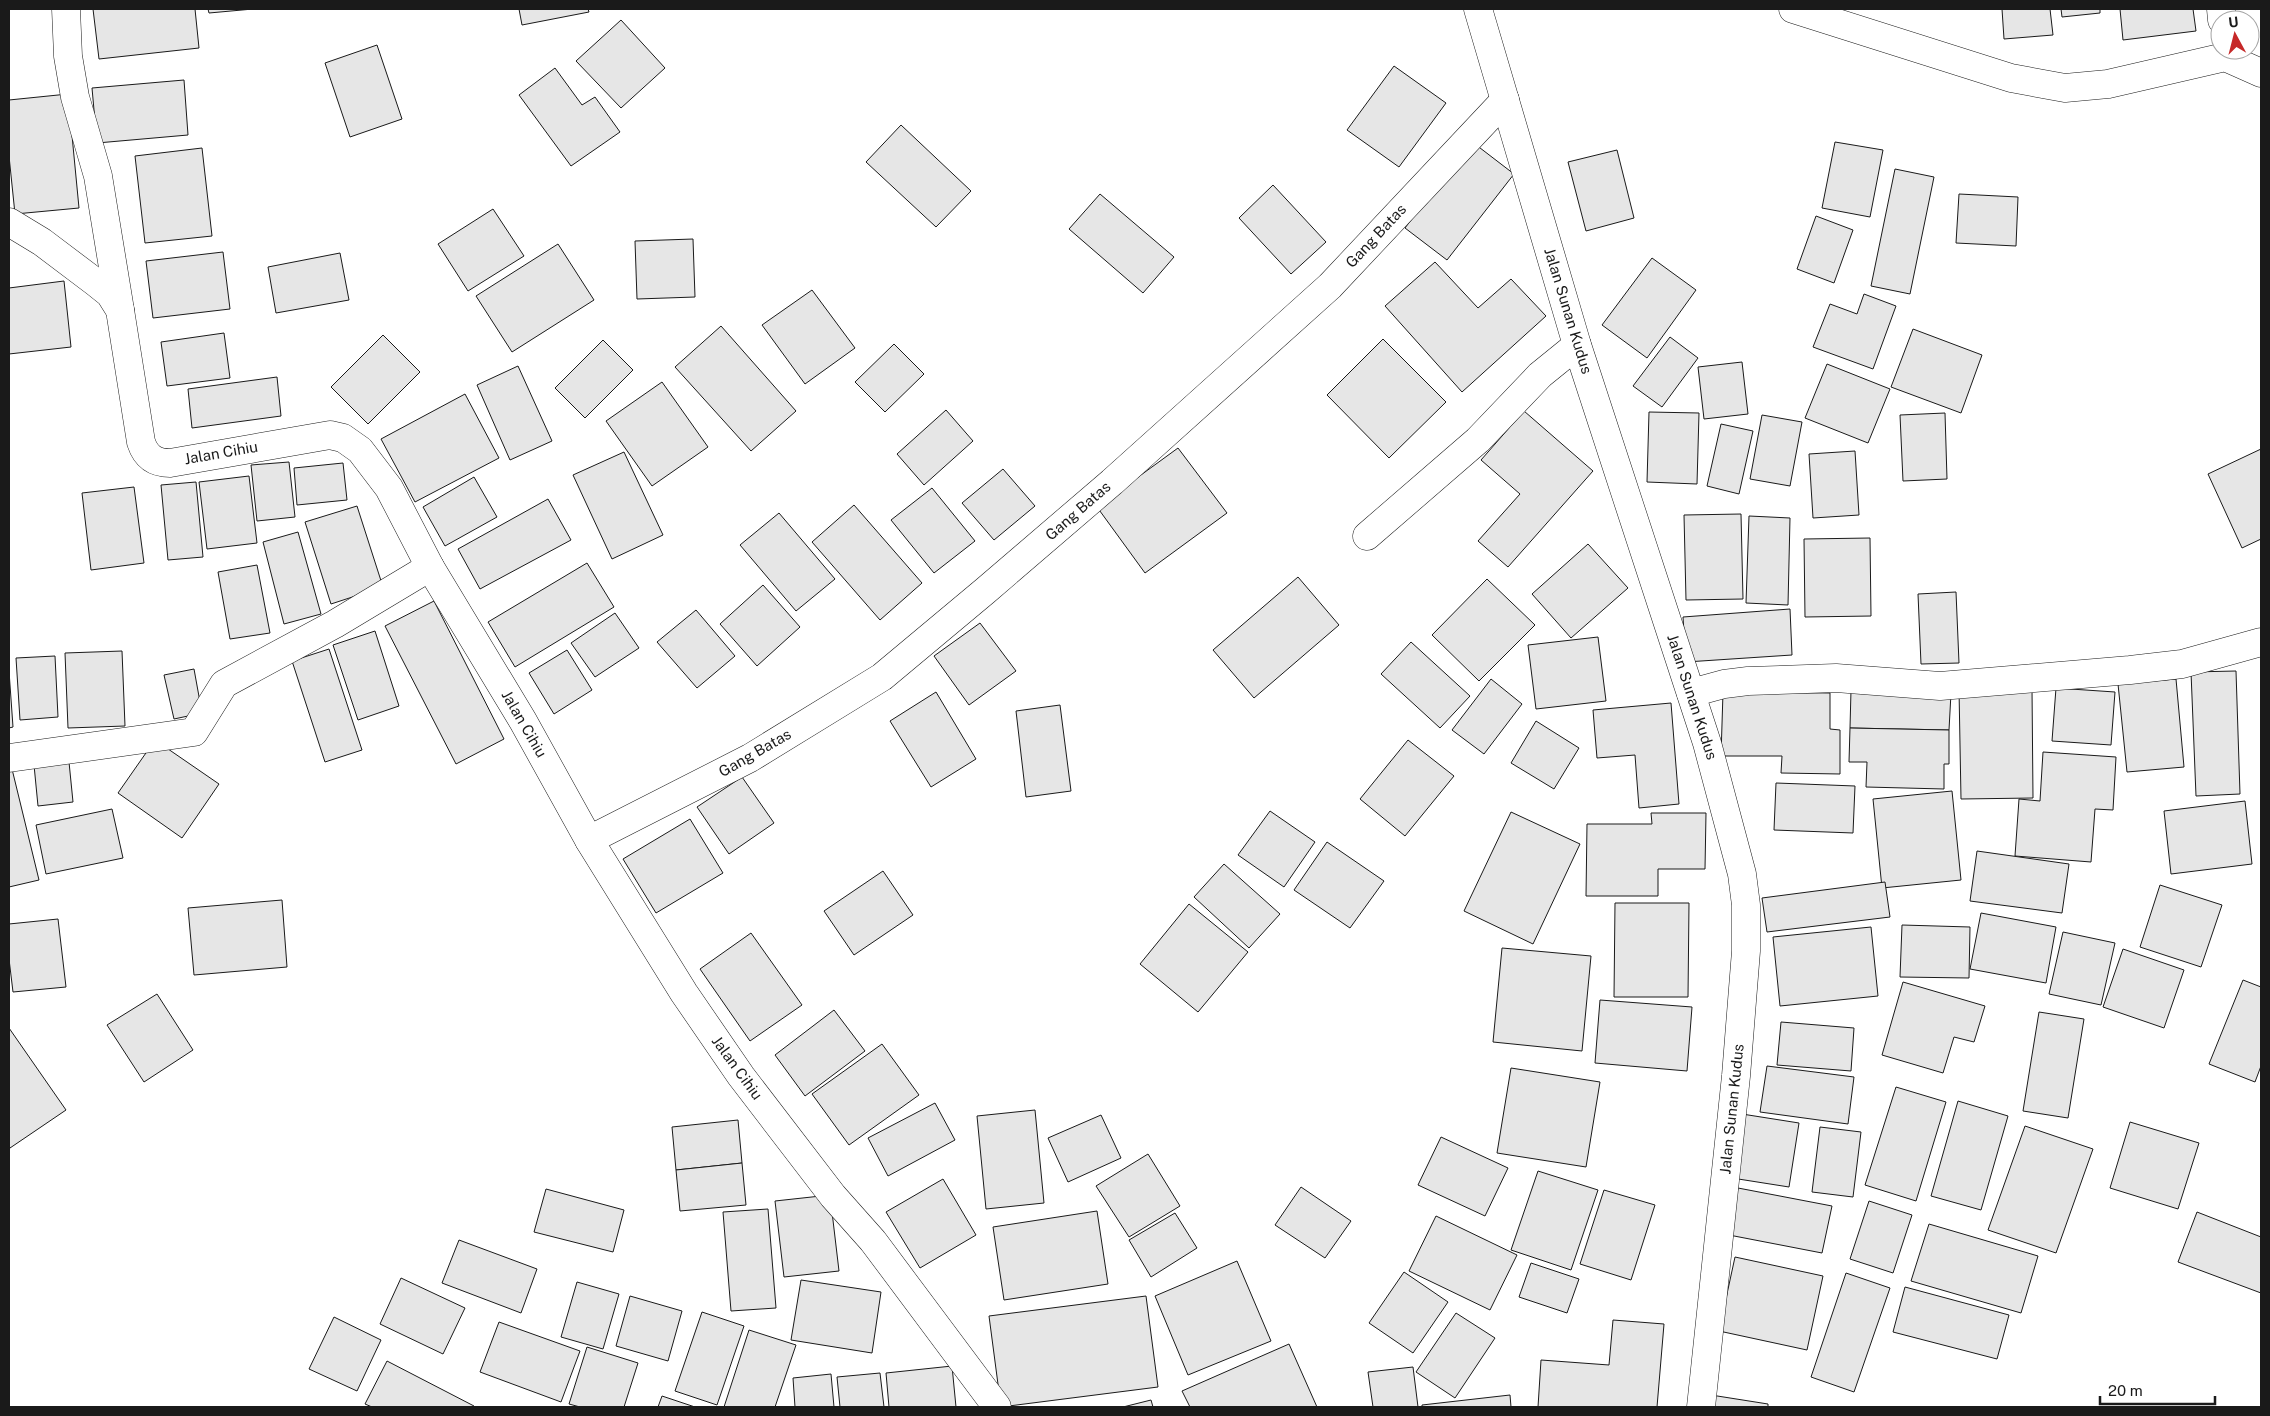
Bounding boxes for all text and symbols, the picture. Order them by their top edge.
north arrow [2210,10,2260,60]
text: U [2227,14,2239,31]
street label: Gang Batas [1342,200,1409,271]
street label: Jalan Sunan Kudus [1541,246,1596,376]
street label: Jalan Cihiu [183,438,259,467]
street label: Gang Batas [1042,478,1114,543]
street label: Jalan Sunan Kudus [1664,632,1721,762]
street label: Jalan Cihiu [498,687,550,760]
street label: Gang Batas [716,725,794,780]
street label: Jalan Cihiu [709,1033,766,1103]
street label: Jalan Sunan Kudus [1716,1043,1747,1175]
scale bar [2100,1374,2215,1406]
text: 20 m [2108,1382,2143,1399]

